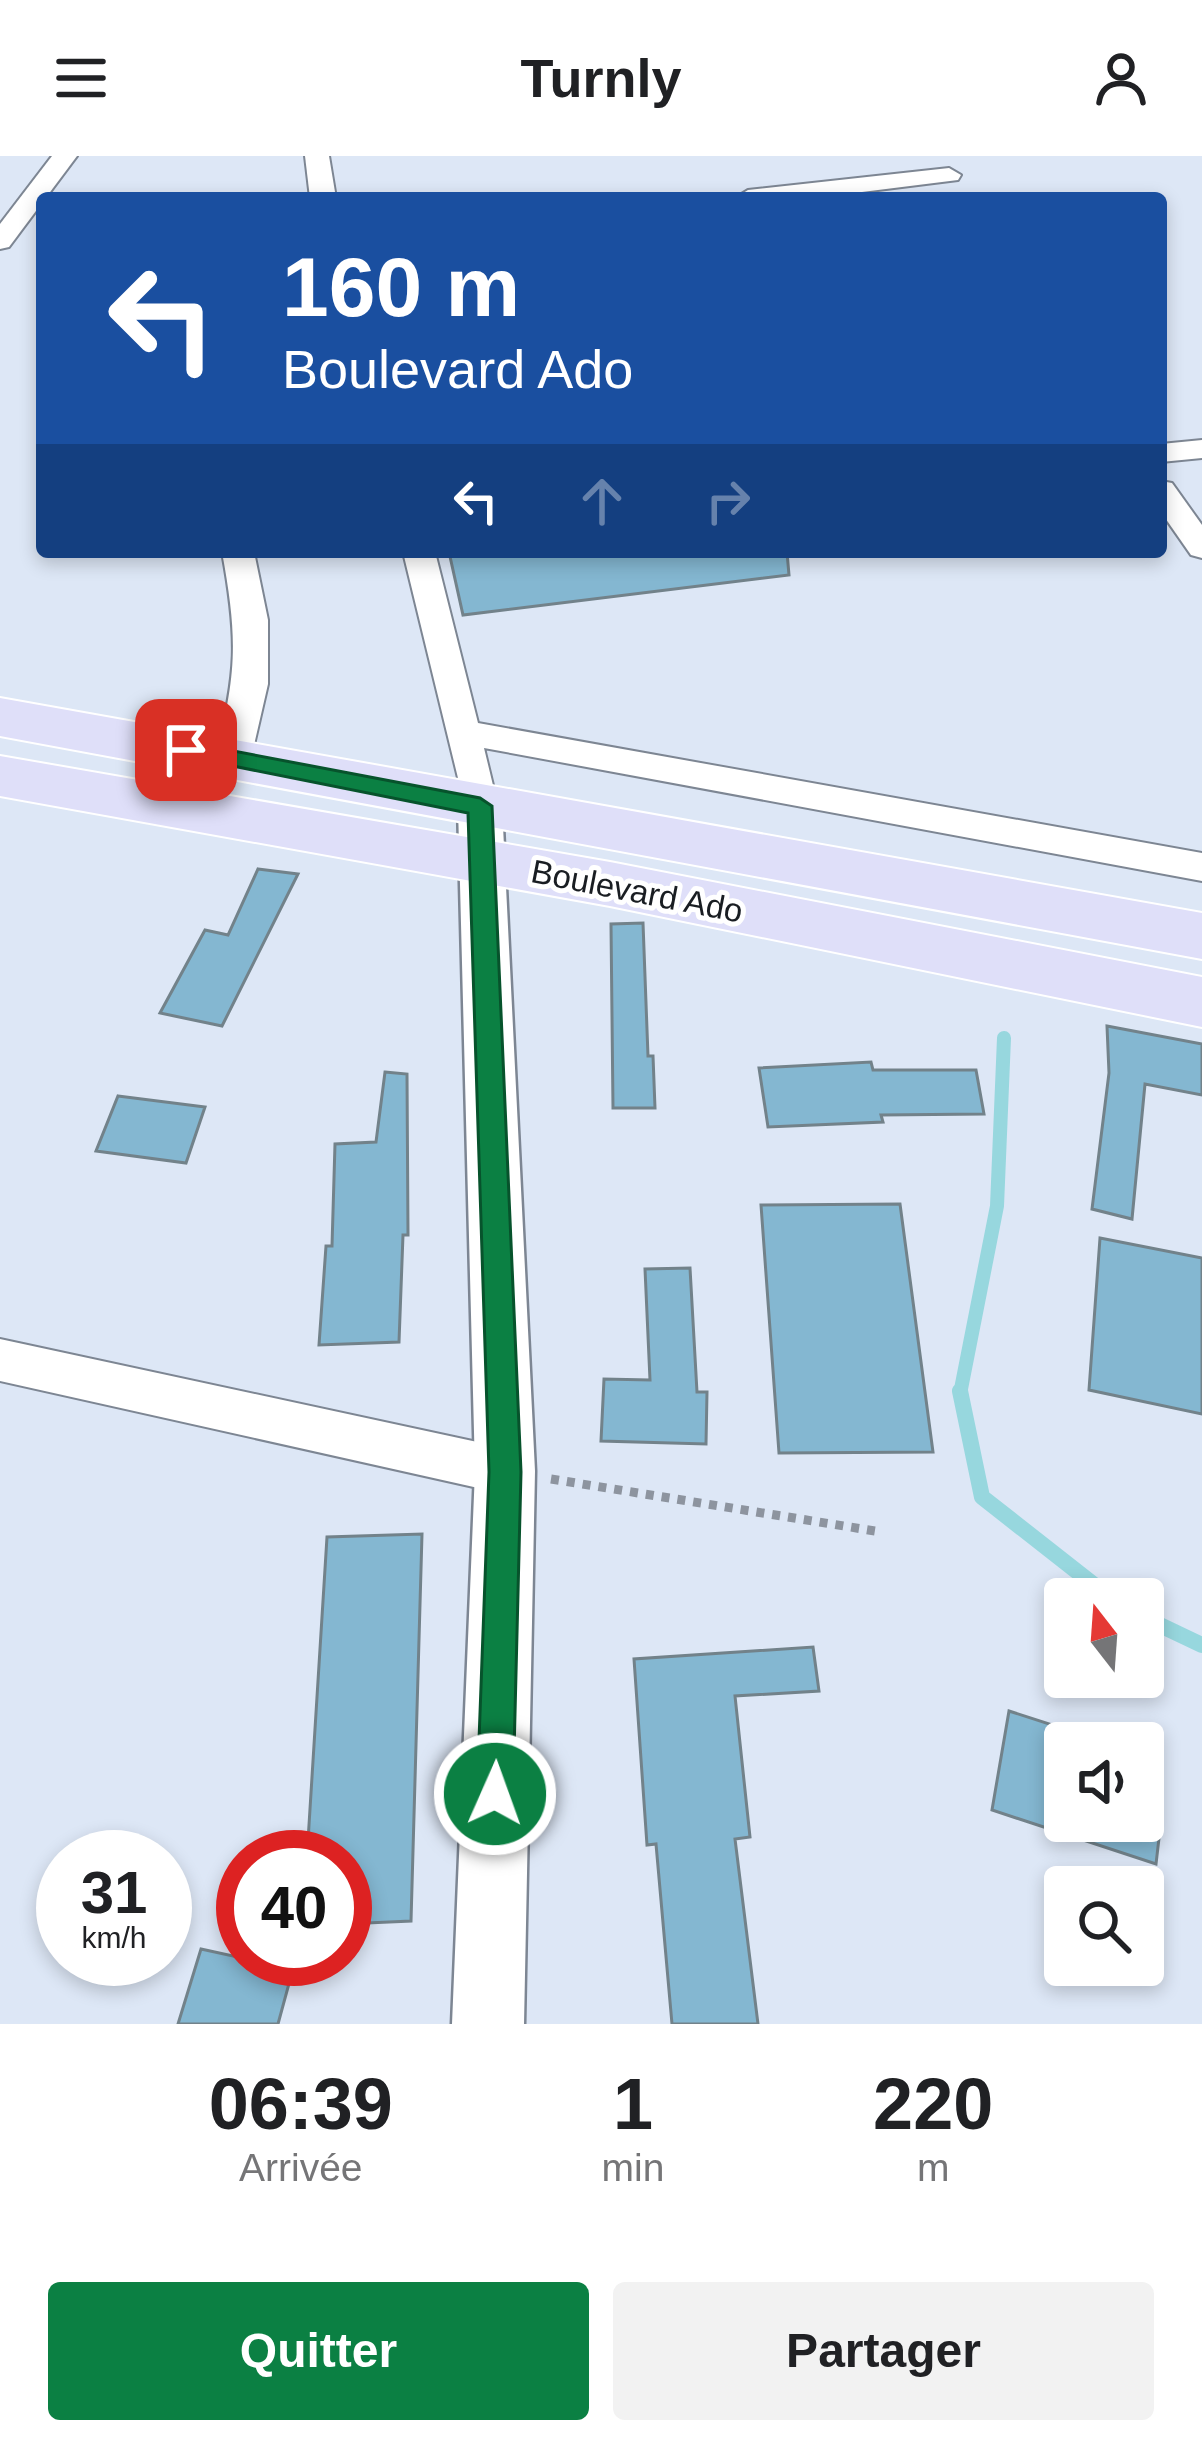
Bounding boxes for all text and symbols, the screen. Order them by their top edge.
icon: menu [48,45,114,111]
icon: person [1088,45,1154,111]
text: Turnly [521,48,682,108]
icon: left [84,240,240,396]
text: 160 m [282,240,520,334]
text: Boulevard Ado [282,339,633,399]
icon: left [443,468,509,534]
icon: ahead [569,468,635,534]
icon: right [695,468,761,534]
pin [135,699,237,801]
icon: arrive [153,717,219,783]
street label: Boulevard Ado [528,852,746,930]
north arrow [1044,1578,1164,1698]
map controls [1044,1578,1164,1986]
button: sound [1044,1722,1164,1842]
position arrow [432,1731,558,1857]
speed limit sign: 40 [216,1830,372,1986]
text: 31 [81,1859,147,1926]
button: search [1044,1866,1164,1986]
text: km/h [81,1921,147,1954]
text: 06:39 [209,2064,393,2144]
text: 1 [613,2064,653,2144]
text: 220 [873,2064,993,2144]
text: Arrivée [239,2146,363,2189]
text: min [602,2146,664,2189]
text: m [917,2146,949,2189]
button: Quitter [48,2282,589,2420]
button: Partager [613,2282,1154,2420]

